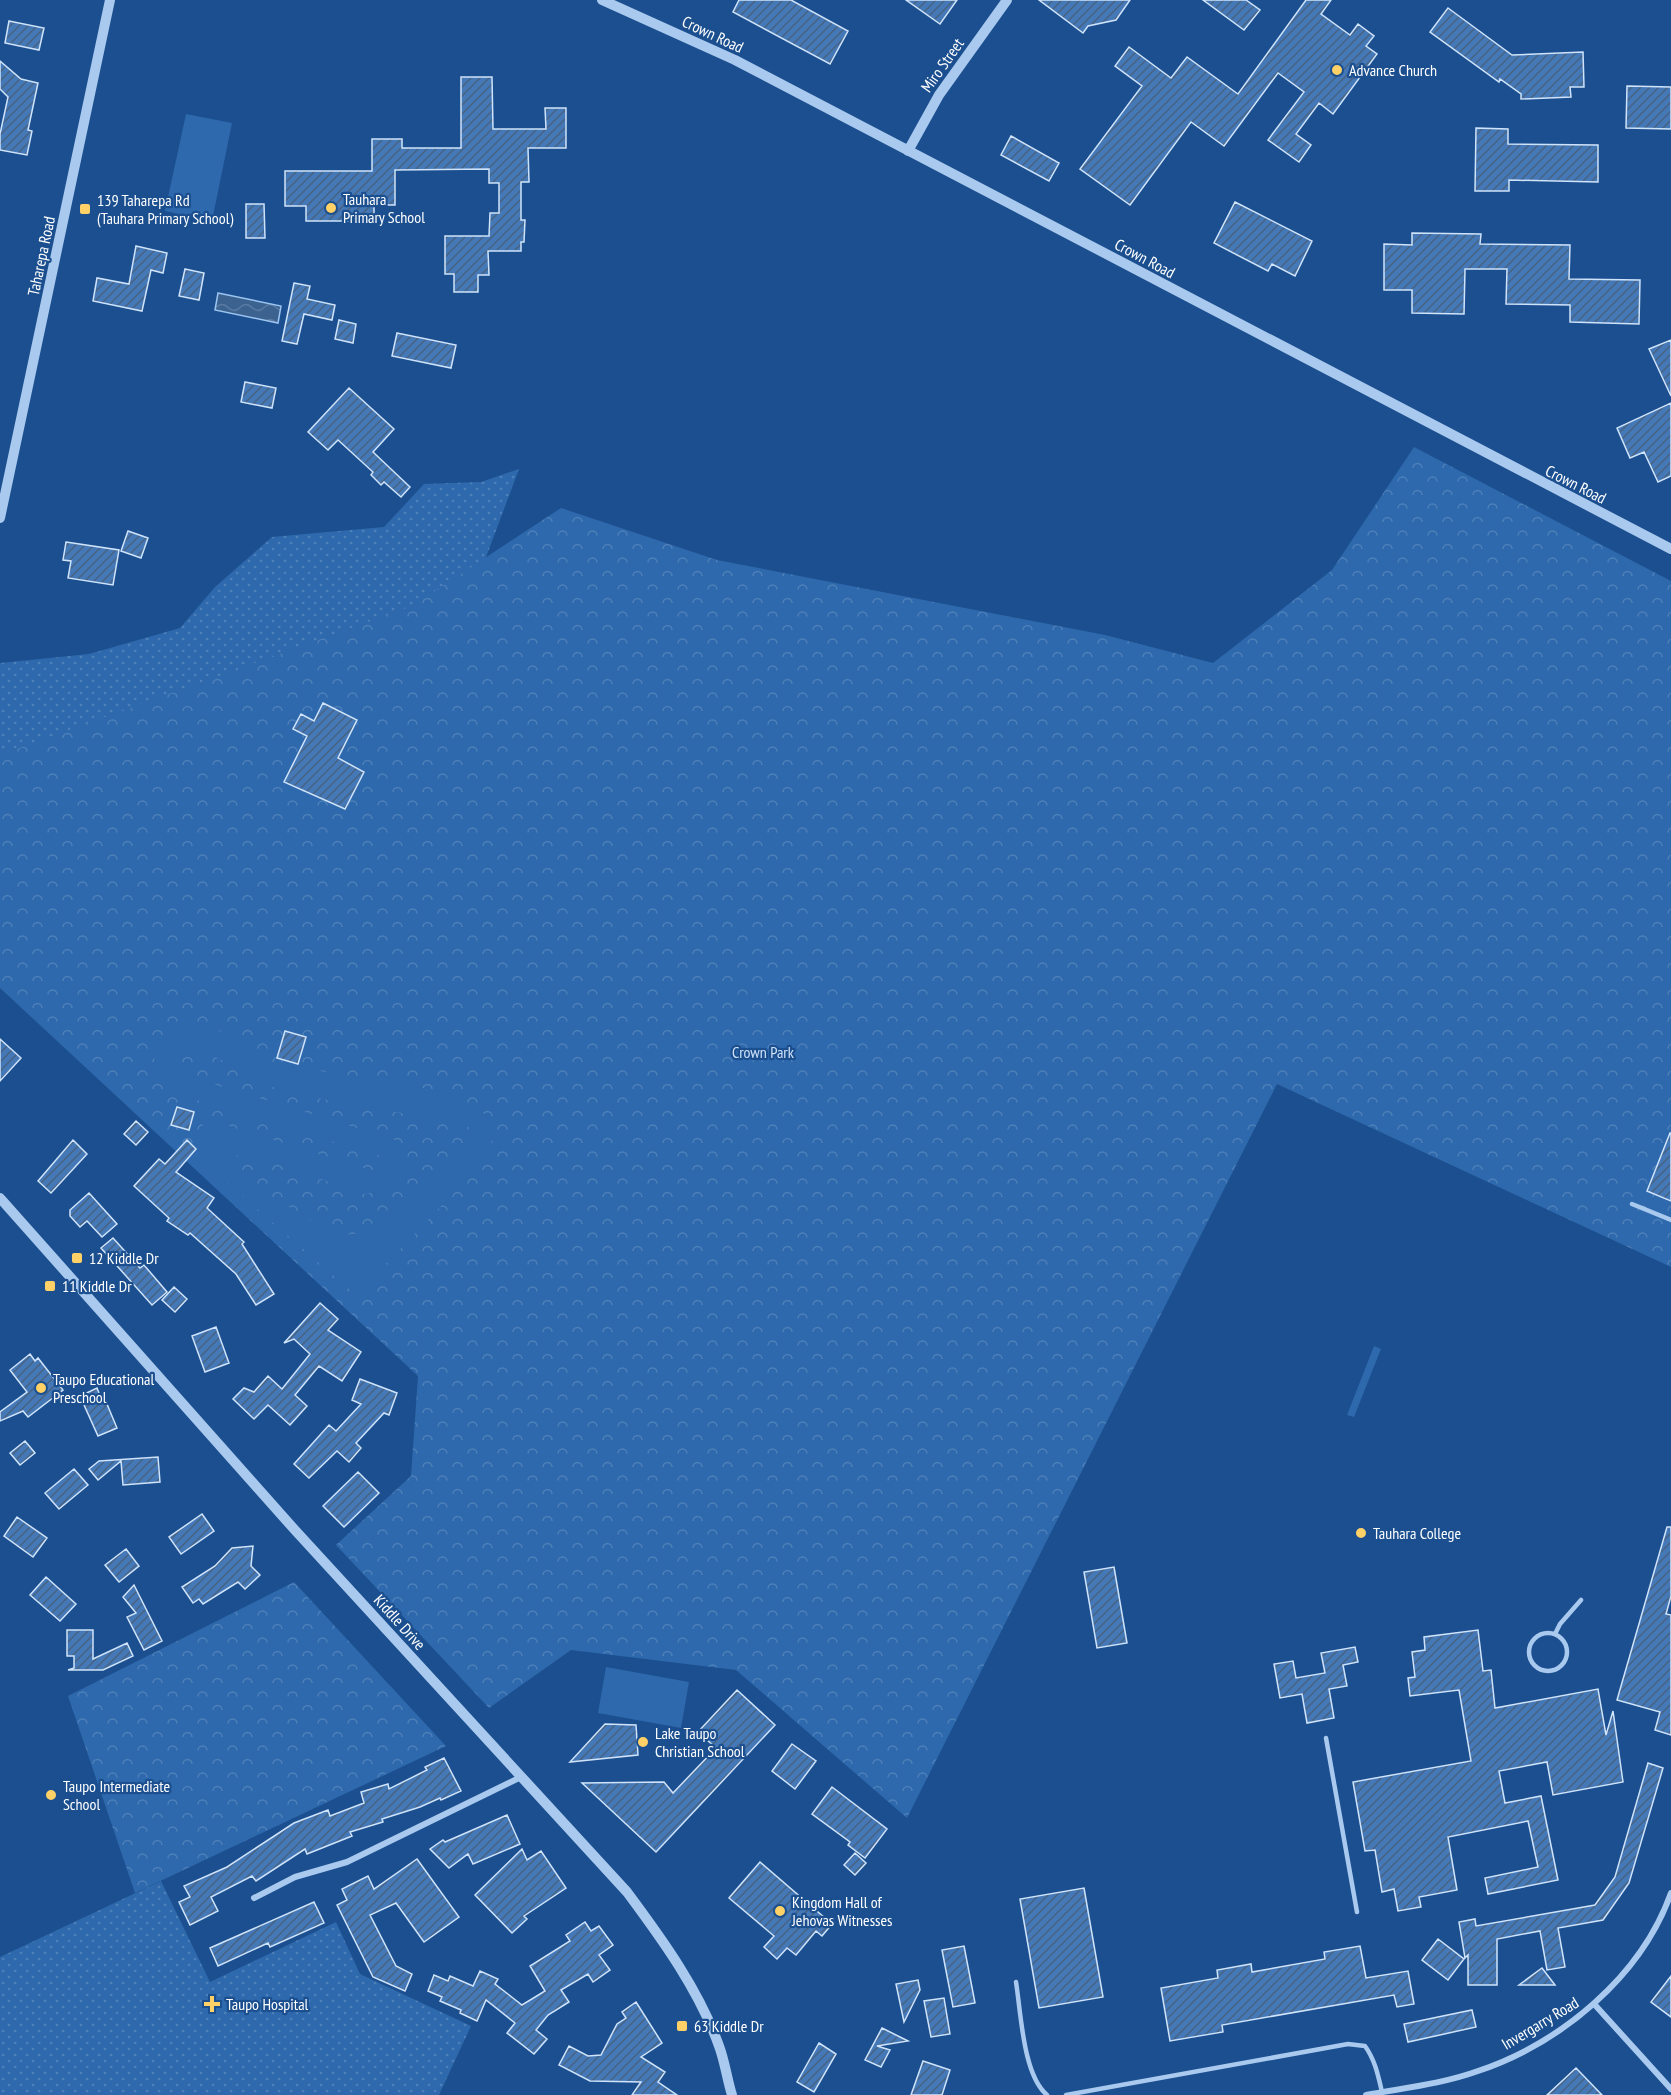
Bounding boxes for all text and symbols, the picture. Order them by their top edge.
street label: Crown Road [679,11,747,57]
street label: Miro Street [916,34,968,96]
place label: Advance Church [1349,60,1437,80]
marker: Advance Church [1330,63,1344,77]
place label: Tauhara Primary School [343,189,425,227]
place label: 139 Taharepa Rd (Tauhara Primary School) [97,190,233,228]
marker: Tauhara Primary School [324,201,338,215]
marker: 139 Taharepa Rd (Tauhara Primary School) [78,202,92,216]
street label: Taharepa Road [23,214,59,298]
street label: Crown Road [1111,234,1179,282]
street label: Crown Road [1542,460,1610,508]
park label: Crown Park [732,1042,795,1062]
place label: 12 Kiddle Dr [89,1248,159,1268]
marker: 12 Kiddle Dr [70,1251,84,1265]
place label: 11 Kiddle Dr [62,1276,132,1296]
marker: 11 Kiddle Dr [43,1279,57,1293]
place label: Taupo Educational Preschool [53,1369,154,1407]
marker: Taupo Educational Preschool [34,1381,48,1395]
place label: Tauhara College [1373,1523,1461,1543]
marker: Tauhara College [1354,1526,1368,1540]
street label: Kiddle Drive [370,1590,430,1654]
place label: Lake Taupo Christian School [655,1723,745,1761]
marker: Lake Taupo Christian School [636,1735,650,1749]
place label: Taupo Intermediate School [63,1776,170,1814]
marker: Taupo Intermediate School [44,1788,58,1802]
place label: Kingdom Hall of Jehovas Witnesses [791,1892,893,1930]
marker: Kingdom Hall of Jehovas Witnesses [773,1904,787,1918]
street label: Invergarry Road [1498,1992,1582,2054]
place label: Taupo Hospital [226,1994,309,2014]
marker: Taupo Hospital [203,1995,221,2013]
place label: 63 Kiddle Dr [694,2016,764,2036]
marker: 63 Kiddle Dr [675,2019,689,2033]

